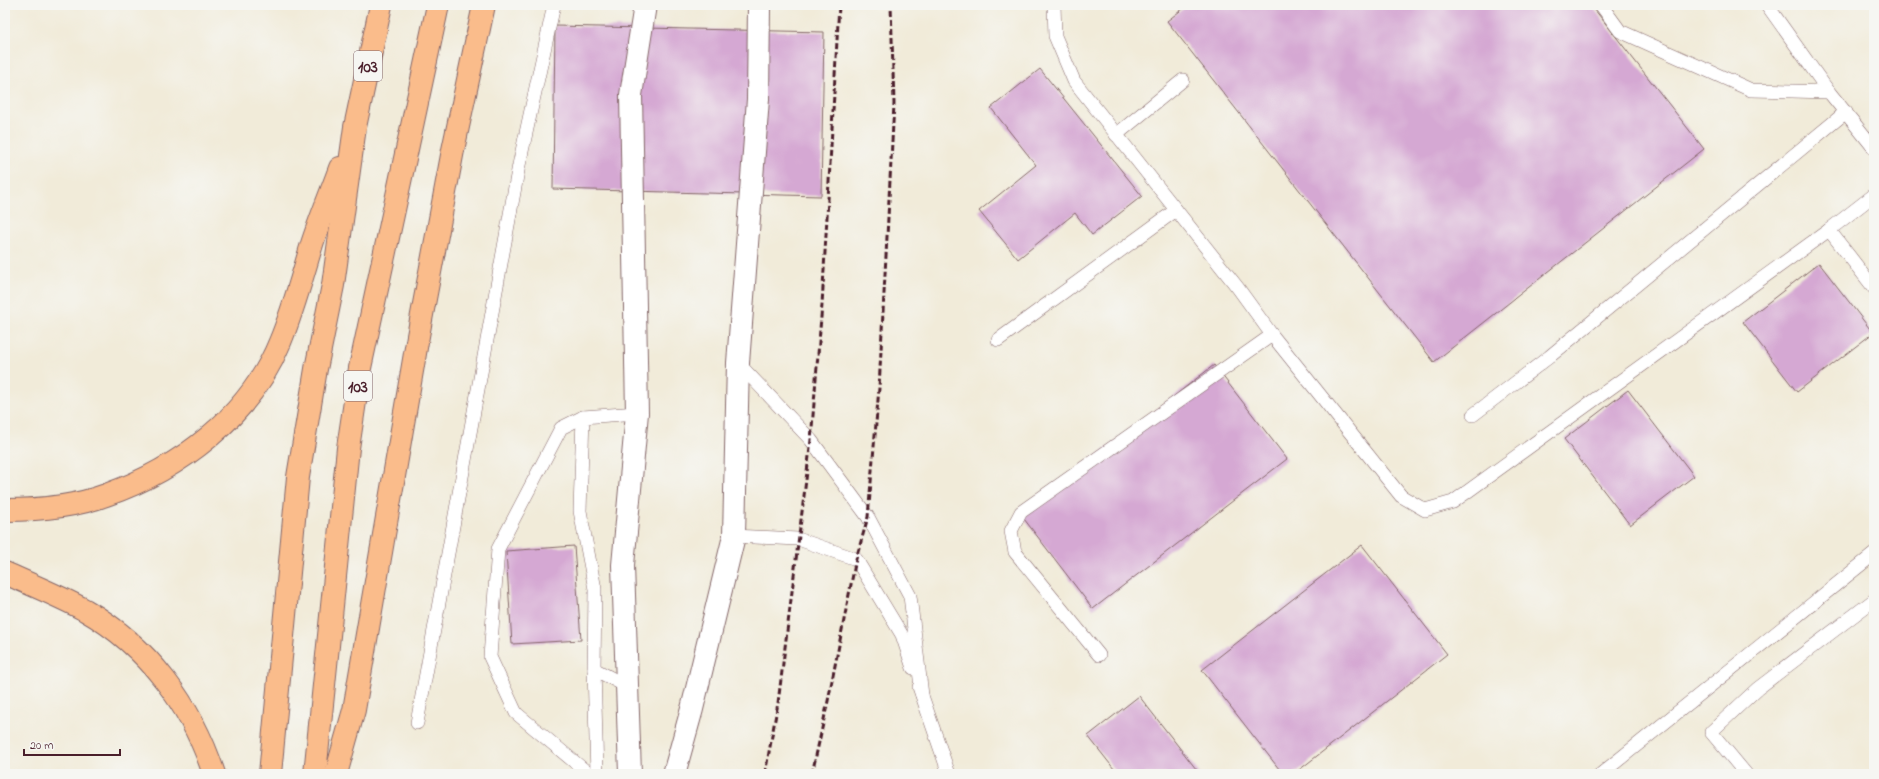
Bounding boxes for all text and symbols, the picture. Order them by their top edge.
road number: 103 [354,51,382,81]
road number: 103 [344,371,372,401]
scale bar [24,731,120,757]
text: 20 m [30,737,53,755]

